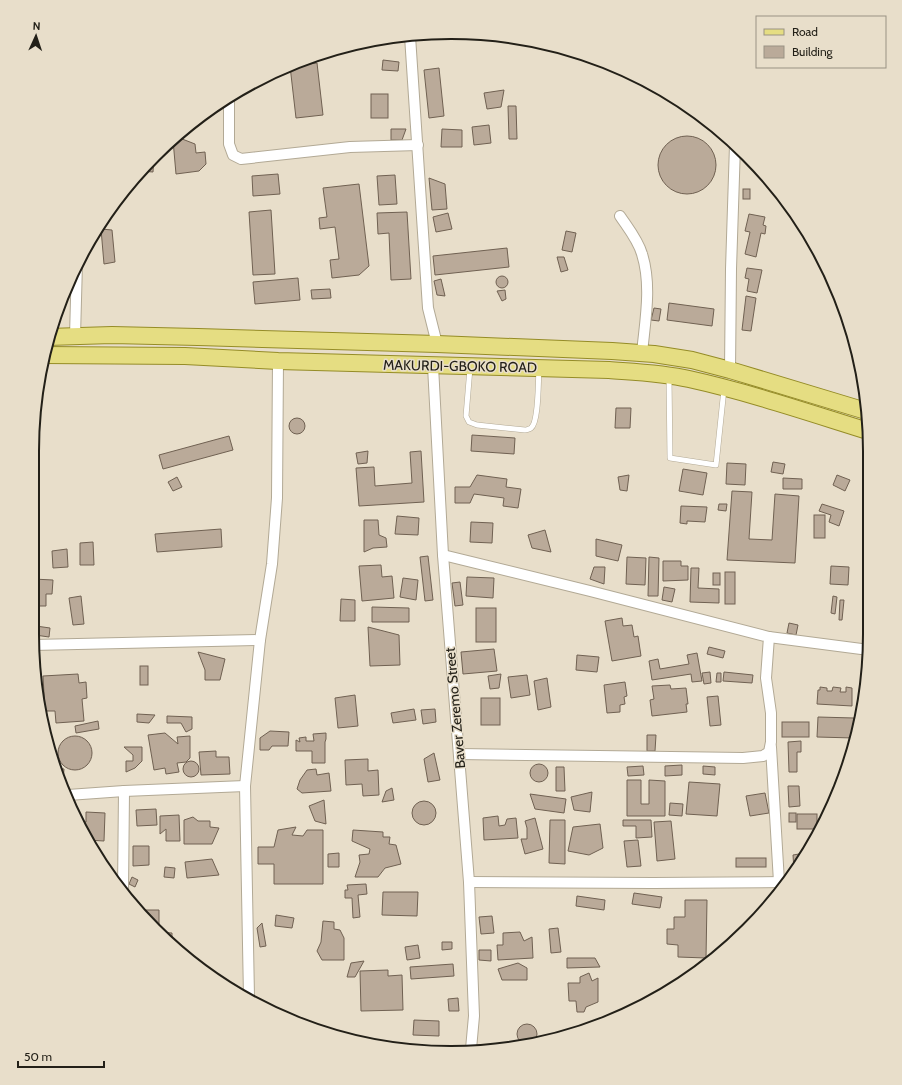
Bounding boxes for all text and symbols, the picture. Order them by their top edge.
north arrow [16,16,56,56]
legend [756,16,886,68]
text: N [32,19,41,33]
text: Road [792,24,818,39]
text: Building [792,44,834,59]
street label: MAKURDI-GBOKO ROAD [383,356,537,376]
street label: Baver Zeremo Street [441,647,469,769]
scale bar [18,1043,104,1069]
text: 50 m [24,1049,52,1064]

